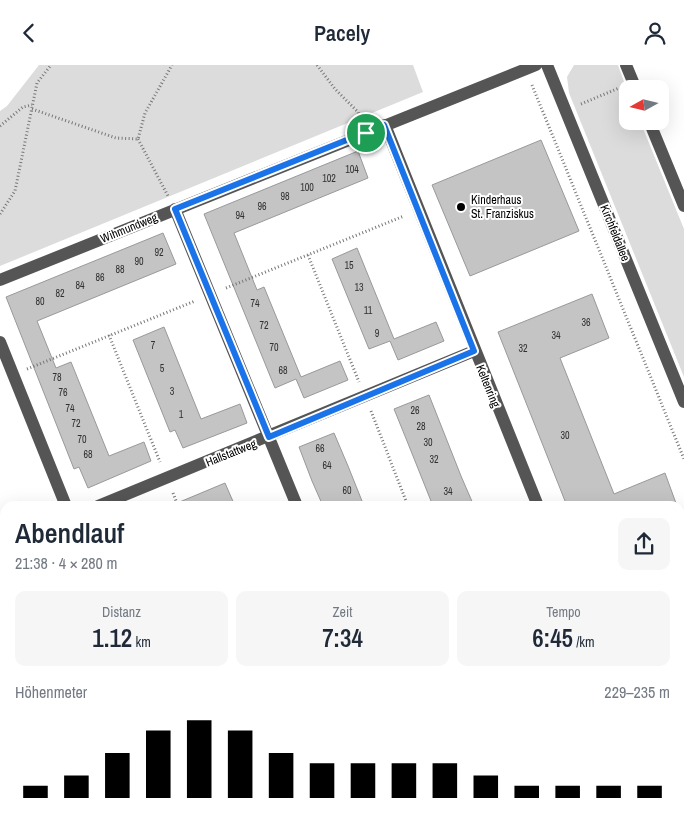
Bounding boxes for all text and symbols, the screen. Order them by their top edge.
text: Pacely [314,18,370,48]
icon: back [15,19,43,47]
icon: person [641,19,669,47]
north arrow [619,80,669,130]
map controls [619,80,669,130]
pin [345,112,387,154]
icon: arrive [352,119,380,147]
house number: 104 [345,163,359,176]
house number: 102 [322,172,336,185]
house number: 100 [300,181,314,194]
house number: 98 [280,190,290,203]
place label: Kinderhaus St. Franziskus [471,192,534,222]
house number: 96 [257,200,267,213]
marker: Kinderhaus St. Franziskus [455,201,467,213]
street label: Kirchfeldallee [596,202,634,264]
street label: Wihmundweg [98,209,160,247]
house number: 94 [235,209,245,222]
house number: 92 [154,246,164,259]
house number: 90 [134,255,144,268]
house number: 15 [344,259,354,272]
house number: 88 [115,263,125,276]
house number: 86 [95,271,105,284]
house number: 84 [75,279,85,292]
house number: 13 [354,281,364,294]
house number: 82 [55,287,65,300]
house number: 80 [35,295,45,308]
house number: 74 [250,297,260,310]
house number: 11 [364,304,373,317]
house number: 36 [581,316,591,329]
house number: 72 [259,319,269,332]
house number: 9 [375,327,380,340]
house number: 34 [551,329,561,342]
house number: 7 [151,339,156,352]
house number: 70 [269,341,279,354]
house number: 32 [518,342,528,355]
house number: 5 [160,362,165,375]
street label: Keltenring [472,362,504,410]
house number: 68 [278,364,288,377]
house number: 78 [52,371,62,384]
house number: 3 [170,385,175,398]
house number: 76 [58,386,68,399]
house number: 74 [65,402,75,415]
house number: 26 [410,404,420,417]
house number: 1 [179,408,184,421]
house number: 72 [71,417,81,430]
house number: 28 [416,420,426,433]
house number: 30 [560,429,570,442]
house number: 70 [77,433,87,446]
street label: Hallstattweg [203,435,259,470]
house number: 30 [423,436,433,449]
house number: 66 [315,442,325,455]
house number: 68 [83,448,93,461]
house number: 32 [429,453,439,466]
house number: 64 [322,459,332,472]
house number: 60 [342,484,352,497]
house number: 34 [443,485,453,498]
text: Abendlauf [15,514,124,552]
button: share [618,518,670,570]
text: 21:38 · 4 × 280 m [15,552,118,574]
text: Distanz [102,603,141,621]
text: Zeit [333,603,352,621]
text: Tempo [546,603,581,621]
text: 1.12 [92,621,132,655]
text: 7:34 [322,621,363,655]
text: 6:45 [532,621,573,655]
text: km [132,633,151,651]
text: /km [573,633,595,651]
text: Höhenmeter [15,681,87,703]
text: 229–235 m [604,681,670,703]

